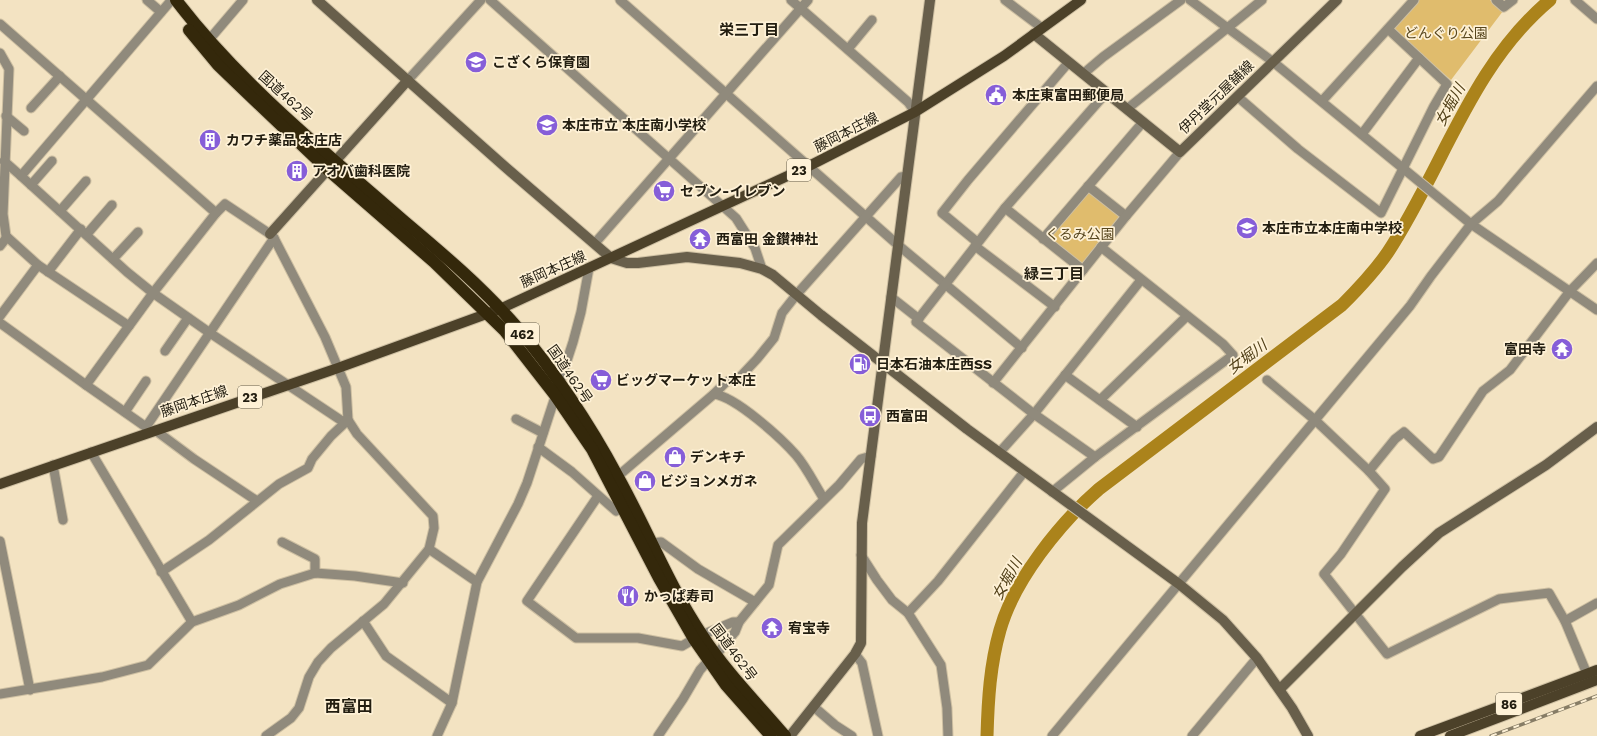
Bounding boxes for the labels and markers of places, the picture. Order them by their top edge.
school or university icon: こざくら保育園 [463,49,489,75]
place label: こざくら保育園 [492,54,590,70]
public building icon: 本庄東富田郵便局 [983,82,1009,108]
place label: 本庄東富田郵便局 [1012,87,1124,103]
school or university icon: 本庄市立 本庄南小学校 [534,112,560,138]
place label: 本庄市立 本庄南小学校 [562,117,706,133]
building icon: カワチ薬品 本庄店 [197,127,223,153]
place label: カワチ薬品 本庄店 [226,132,342,148]
building icon: アオバ歯科医院 [284,158,310,184]
place label: アオバ歯科医院 [312,163,410,179]
supermarket icon: セブン-イレブン [651,178,677,204]
place label: セブン-イレブン [680,183,785,199]
school or university icon: 本庄市立本庄南中学校 [1234,215,1260,241]
place label: 本庄市立本庄南中学校 [1262,220,1402,236]
temple icon: 西富田 金鑚神社 [687,226,713,252]
place label: 西富田 金鑚神社 [716,231,818,247]
temple icon: 富田寺 [1549,336,1575,362]
place label: 富田寺 [1504,341,1546,357]
fuel station icon: 日本石油本庄西SS [847,351,873,377]
place label: 日本石油本庄西SS [876,356,992,372]
supermarket icon: ビッグマーケット本庄 [588,367,614,393]
place label: ビッグマーケット本庄 [616,372,756,388]
bus stop icon: 西富田 [857,403,883,429]
place label: 西富田 [886,408,928,424]
shop icon: デンキチ [662,444,688,470]
place label: デンキチ [690,449,746,465]
shop icon: ビジョンメガネ [632,468,658,494]
place label: ビジョンメガネ [660,473,758,489]
restaurant icon: かっぱ寿司 [615,583,641,609]
place label: かっぱ寿司 [644,588,714,604]
temple icon: 宥宝寺 [759,615,785,641]
place label: 宥宝寺 [788,620,830,636]

